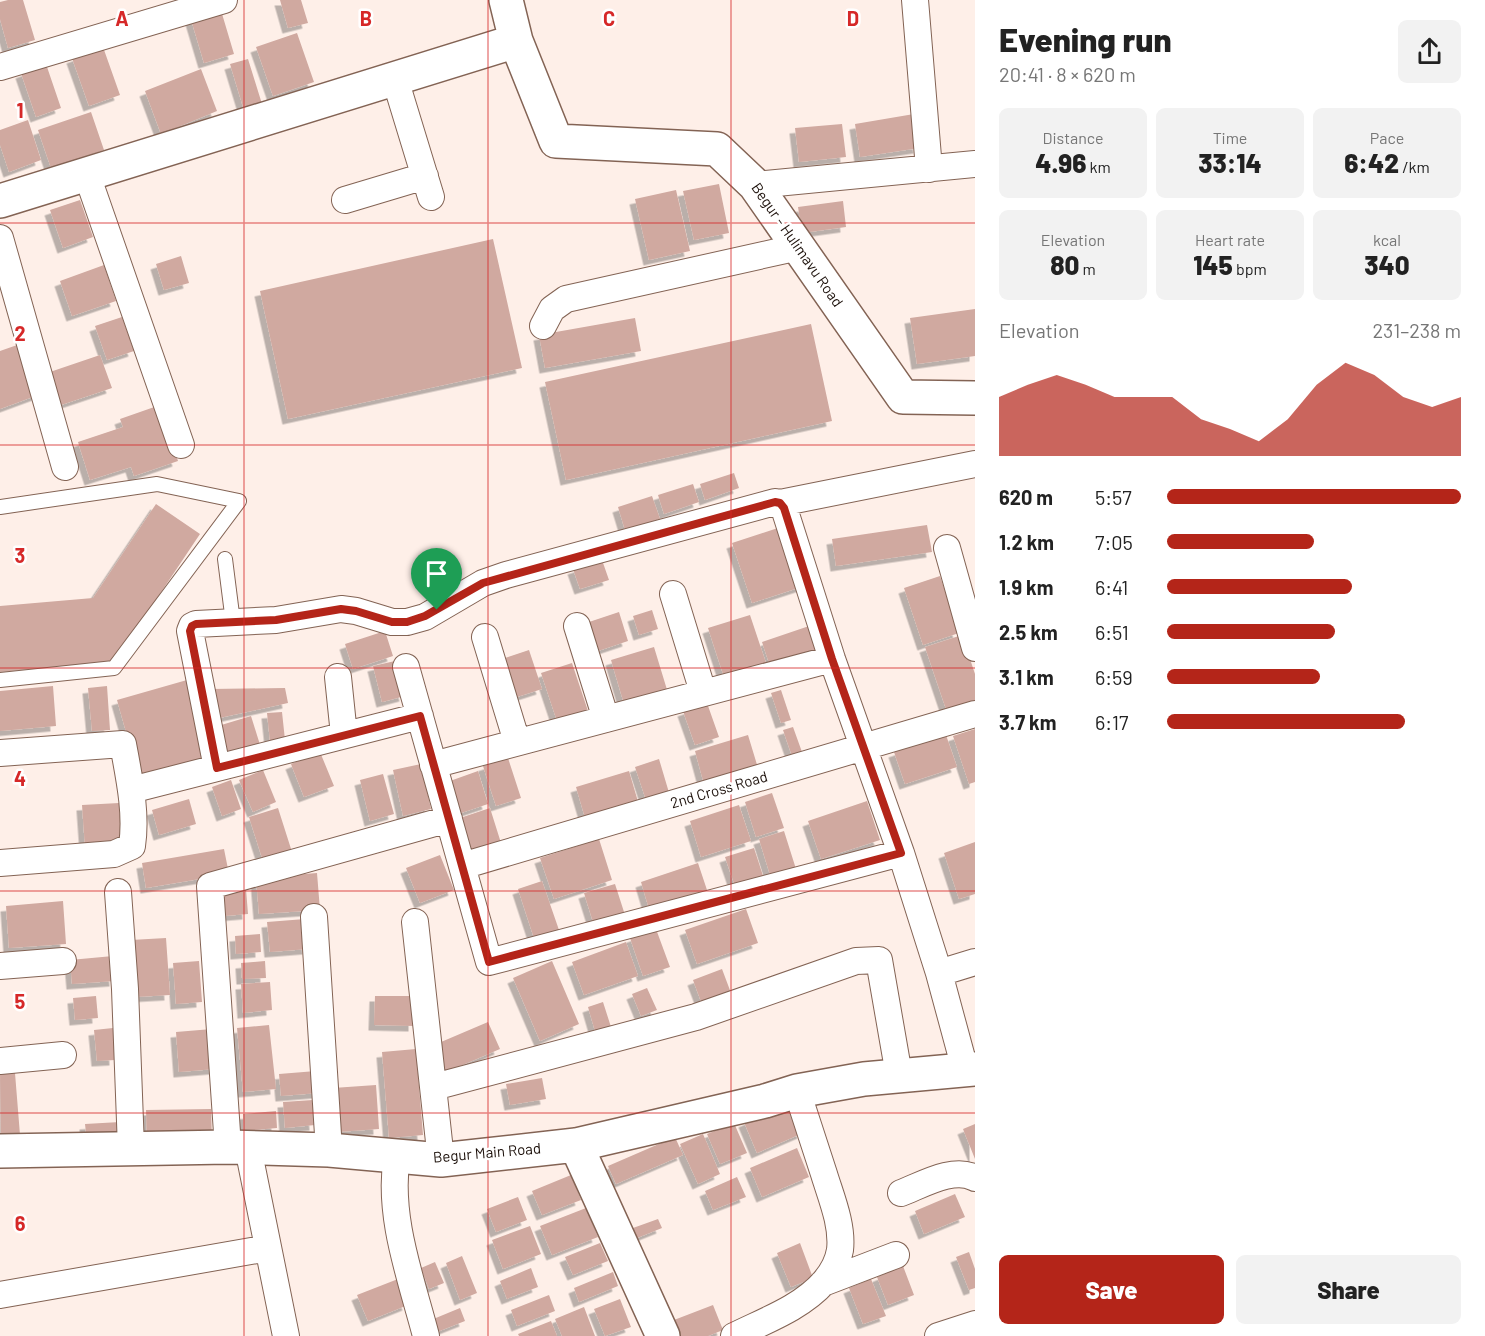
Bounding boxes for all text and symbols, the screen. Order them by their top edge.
text: A [115,6,129,30]
text: B [360,6,372,30]
text: C [603,6,615,30]
text: D [847,6,859,30]
text: Evening run [999,19,1172,59]
button: share [1398,20,1461,83]
text: 20:41 · 8 × 620 m [999,62,1136,86]
text: 1 [16,98,24,122]
text: Distance [1043,128,1103,147]
text: Time [1213,128,1247,147]
text: Pace [1370,128,1404,147]
text: 4.96 [1035,147,1086,178]
text: 33:14 [1198,147,1262,178]
text: 6:42 [1344,147,1399,178]
text: km [1086,157,1111,176]
text: /km [1399,157,1430,176]
street label: Begur - Hulimavu Road [748,179,847,310]
text: Elevation [1041,230,1105,249]
text: Heart rate [1195,230,1265,249]
text: kcal [1373,230,1401,249]
text: 80 [1050,249,1079,280]
text: 145 [1193,249,1233,280]
text: 340 [1364,249,1410,280]
text: m [1079,259,1096,278]
text: bpm [1233,259,1267,278]
text: Elevation [999,318,1080,342]
text: 231–238 m [1372,318,1461,342]
text: 2 [14,321,26,345]
text: 620 m [999,485,1053,509]
text: 5:57 [1095,485,1132,509]
text: 1.2 km [999,530,1054,554]
text: 7:05 [1095,530,1133,554]
text: 3 [15,543,25,567]
pin [411,548,462,610]
icon: arrive [420,557,453,590]
text: 1.9 km [999,575,1053,599]
text: 6:41 [1095,575,1128,599]
text: 2.5 km [999,620,1058,644]
text: 6:51 [1095,620,1129,644]
text: 3.1 km [999,665,1054,689]
text: 6:59 [1095,665,1133,689]
text: 3.7 km [999,710,1056,734]
text: 6:17 [1095,710,1129,734]
text: 4 [14,766,26,790]
street label: 2nd Cross Road [668,767,769,812]
text: 5 [15,989,26,1013]
street label: Begur Main Road [432,1138,542,1166]
text: 6 [15,1211,26,1235]
button: Save [999,1255,1224,1324]
button: Share [1236,1255,1461,1324]

